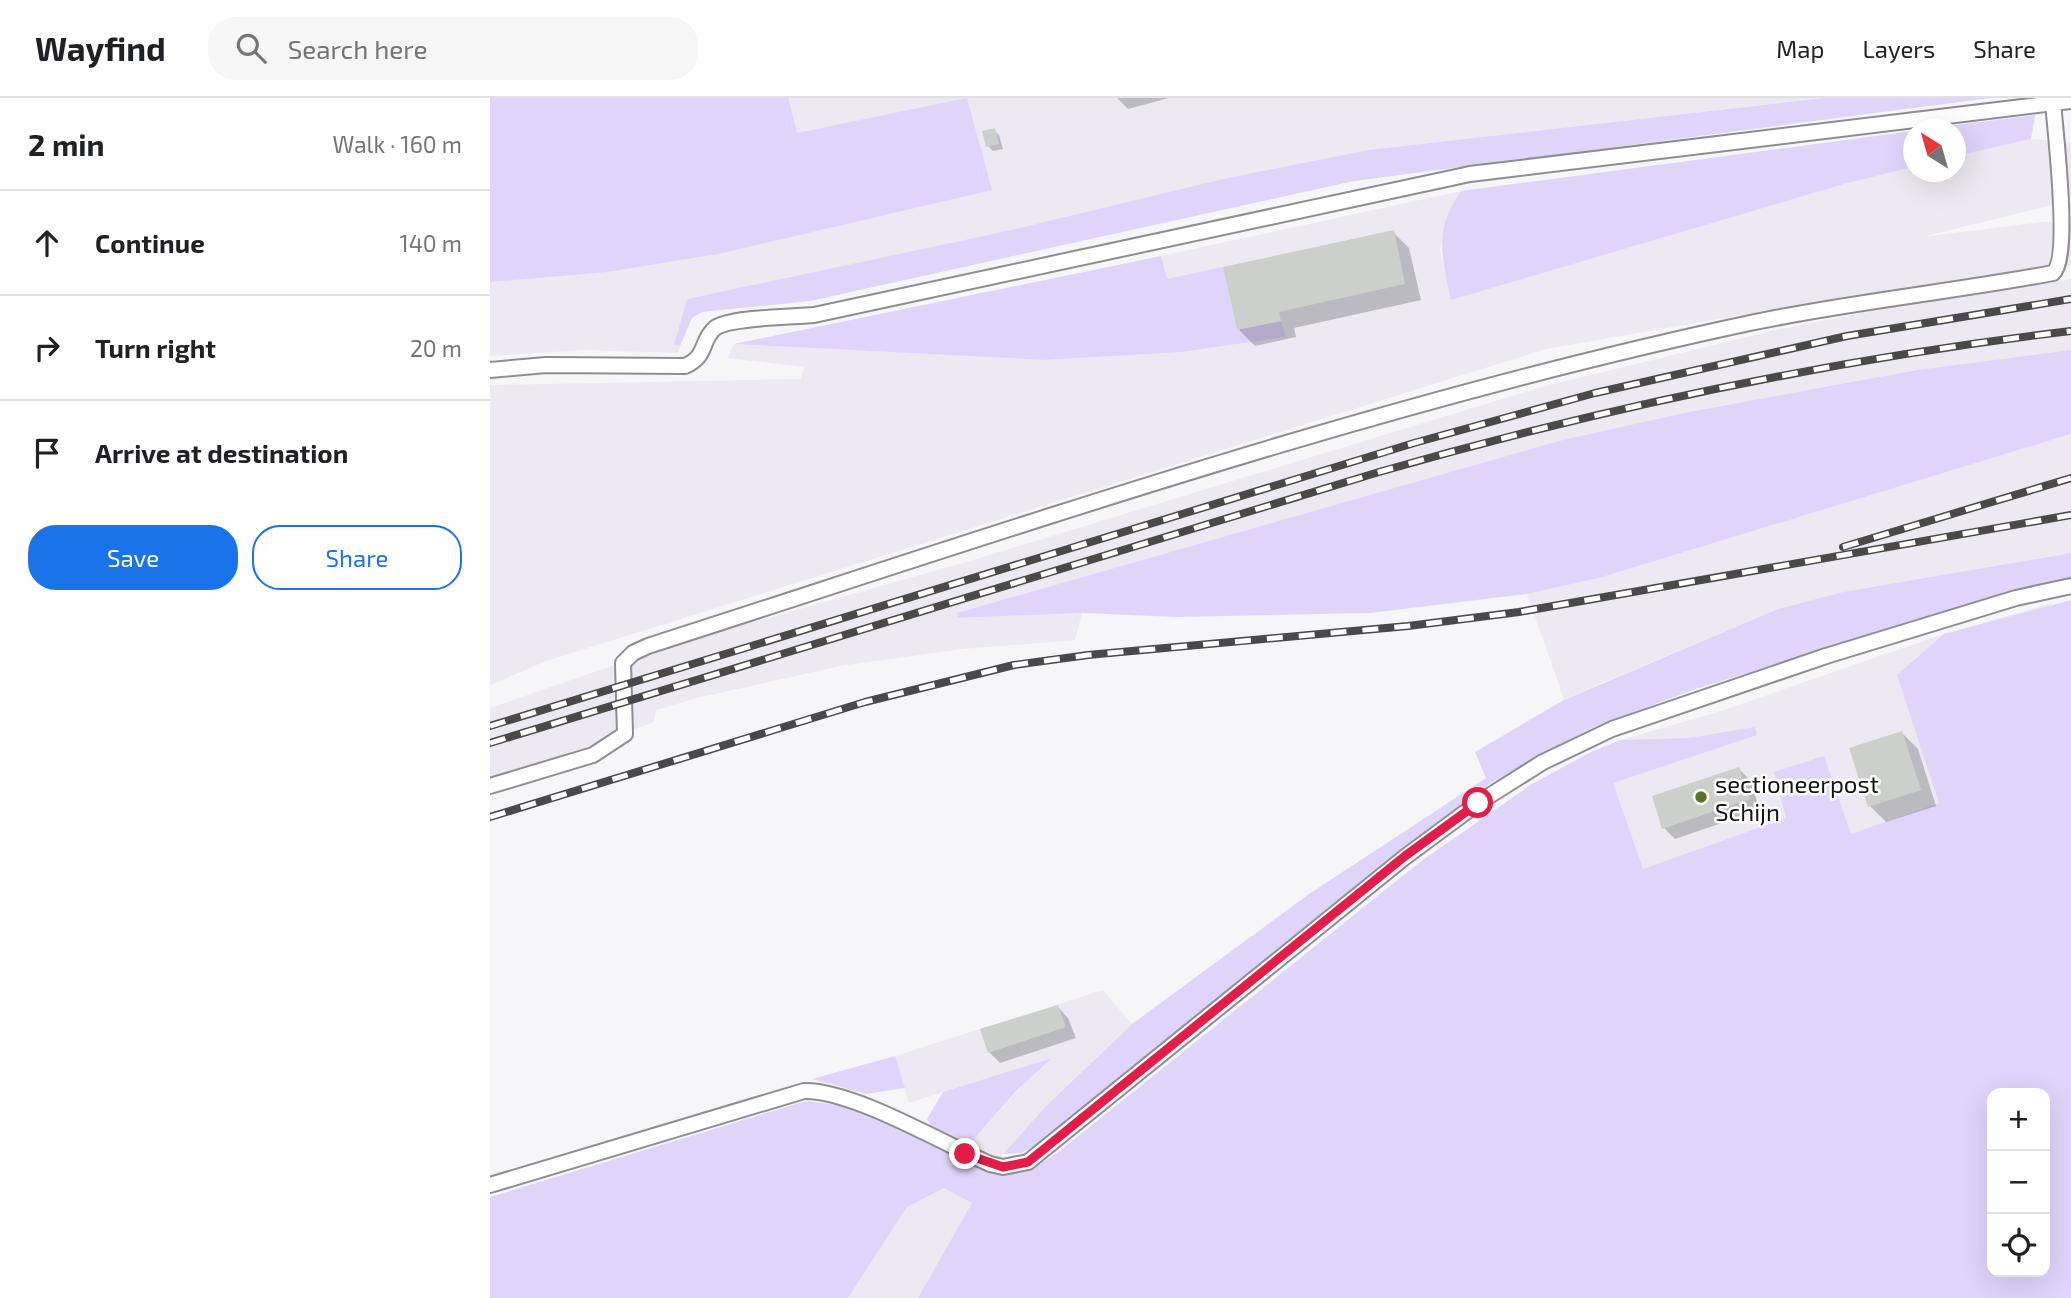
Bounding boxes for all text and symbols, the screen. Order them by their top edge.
search box [208,17,698,80]
text: Wayfind [35,28,166,68]
icon: search [232,29,270,67]
text: Search here [288,33,427,64]
text: Map [1776,34,1824,63]
text: Layers [1862,34,1935,63]
text: Share [1973,34,2036,63]
north arrow [1903,119,1966,182]
text: 2 min [28,126,105,162]
text: Walk · 160 m [332,130,462,158]
icon: ahead [28,224,66,262]
text: Continue [95,227,205,258]
text: 140 m [400,229,462,257]
icon: right [28,329,66,367]
text: Turn right [95,332,216,363]
text: 20 m [410,334,462,362]
icon: arrive [28,434,66,472]
text: Arrive at destination [95,437,348,468]
button: Save [28,525,238,590]
button: Share [252,525,462,590]
place label: sectioneerpost Schijn [1715,769,1879,826]
route start [1462,787,1493,818]
marker: sectioneerpost Schijn [1693,789,1709,805]
map controls [1987,1088,2050,1277]
button: + [1987,1088,2050,1151]
route end [949,1138,980,1169]
button: − [1987,1151,2050,1214]
button: locate [1987,1214,2050,1277]

